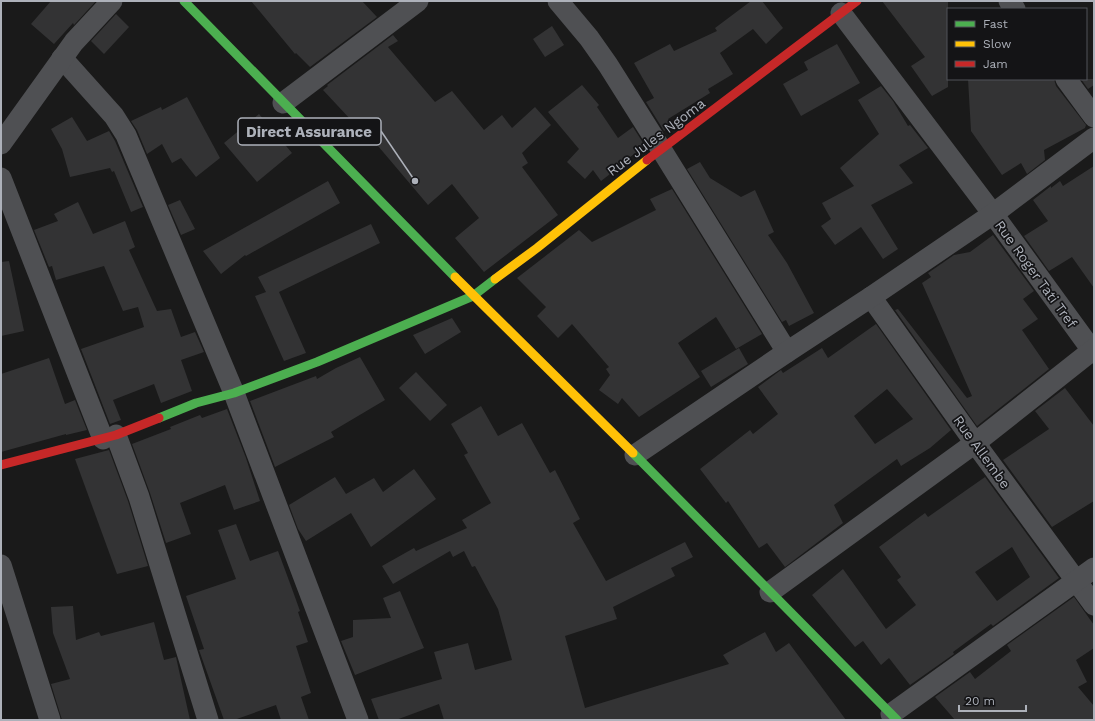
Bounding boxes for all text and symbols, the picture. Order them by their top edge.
legend [947,8,1087,80]
text: Fast [983,17,1008,31]
text: Slow [983,37,1011,51]
text: Jam [983,57,1008,71]
street label: Rue Jules Ngoma [604,95,708,179]
callout: Direct Assurance [238,118,381,145]
text: Direct Assurance [246,123,372,141]
street label: Rue Roger Tati Tref [992,217,1081,331]
street label: Rue Allembe [950,412,1014,492]
scale bar [959,687,1026,713]
text: 20 m [965,694,995,708]

